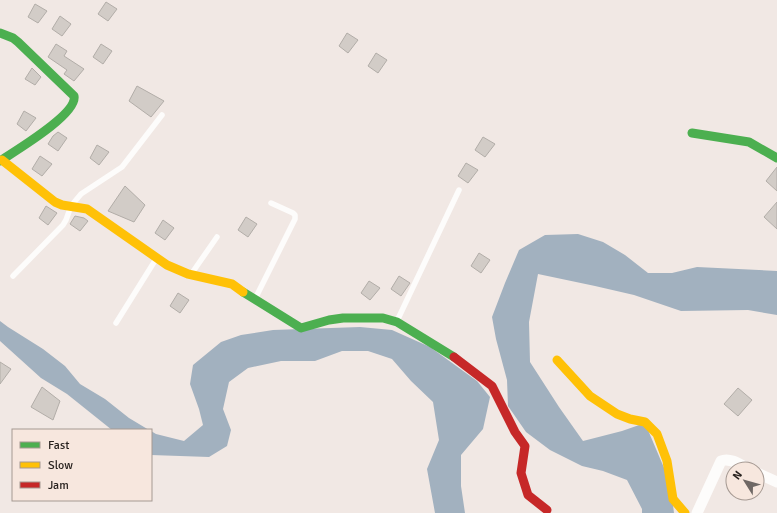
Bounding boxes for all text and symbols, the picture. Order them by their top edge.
legend [12,429,152,501]
text: Fast [48,438,69,453]
text: Slow [48,458,73,473]
north arrow [725,461,765,501]
text: N [730,468,745,482]
text: Jam [48,478,69,493]

